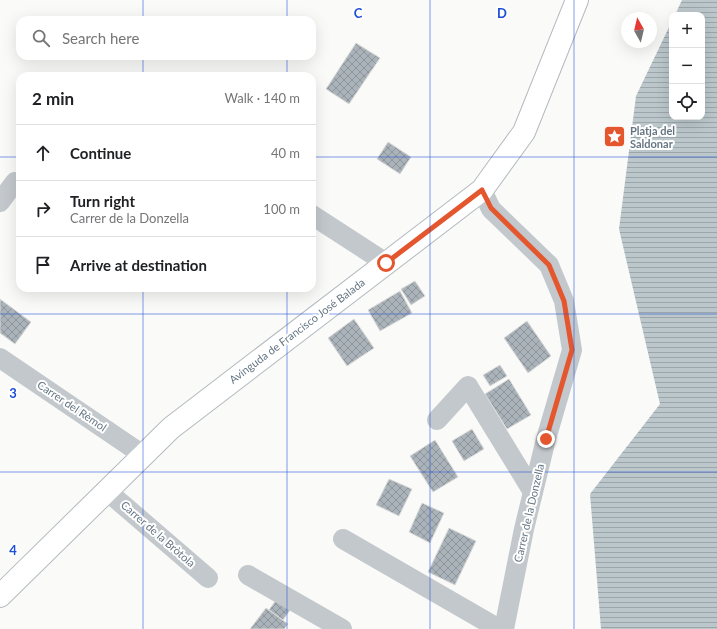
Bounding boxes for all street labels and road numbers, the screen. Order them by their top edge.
street label: Avinguda de Francisco José Balada [226,275,367,386]
street label: Carrer del Rèmol [35,378,109,434]
street label: Carrer de la Donzella [511,462,546,563]
street label: Carrer de la Bròtola [119,498,198,569]

